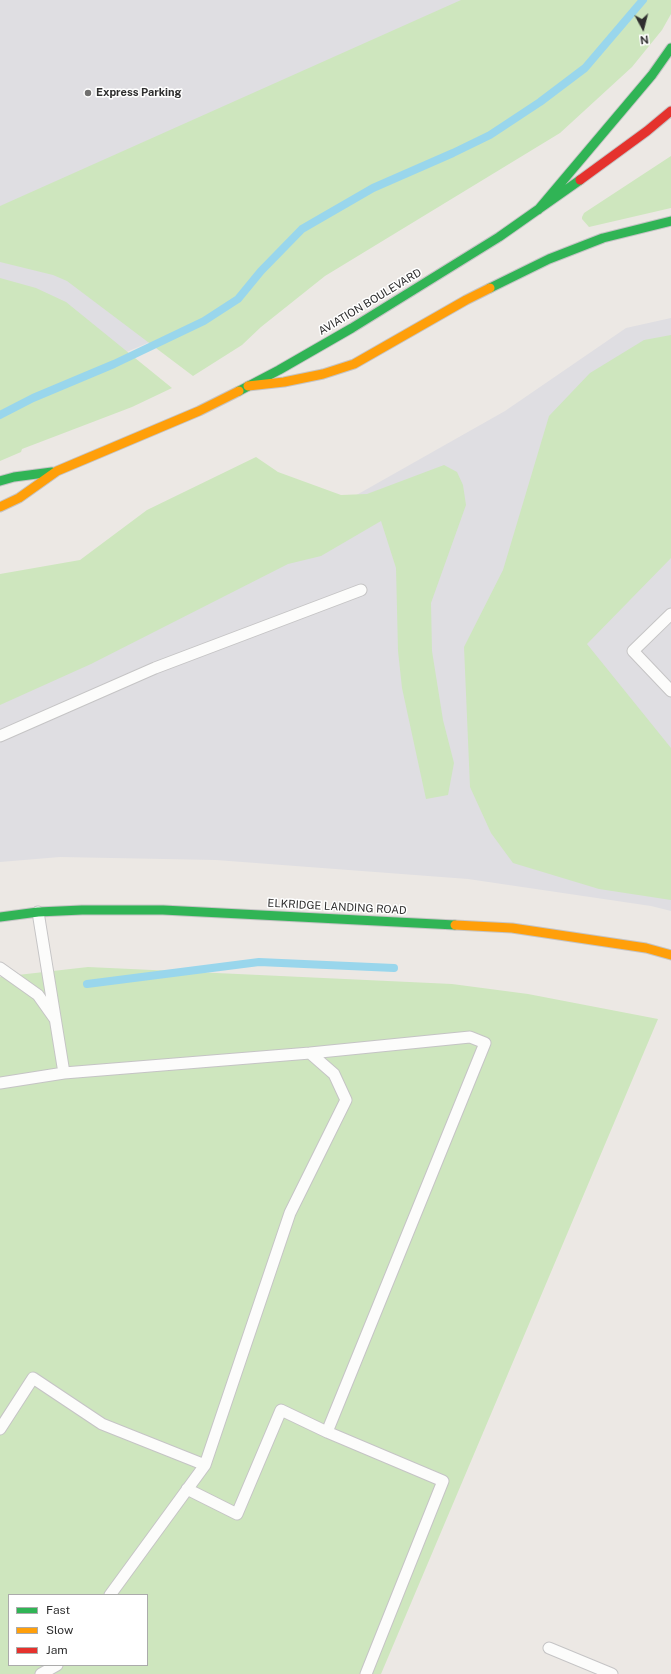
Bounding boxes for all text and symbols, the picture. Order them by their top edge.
north arrow [623,8,663,48]
text: N [639,33,649,46]
place label: Express Parking [96,86,182,100]
marker: Express Parking [83,88,93,98]
street label: AVIATION BOULEVARD [316,266,424,338]
street label: ELKRIDGE LANDING ROAD [267,897,407,917]
legend [8,1594,148,1666]
text: Fast [46,1603,70,1617]
text: Slow [46,1623,73,1637]
text: Jam [46,1643,68,1657]

